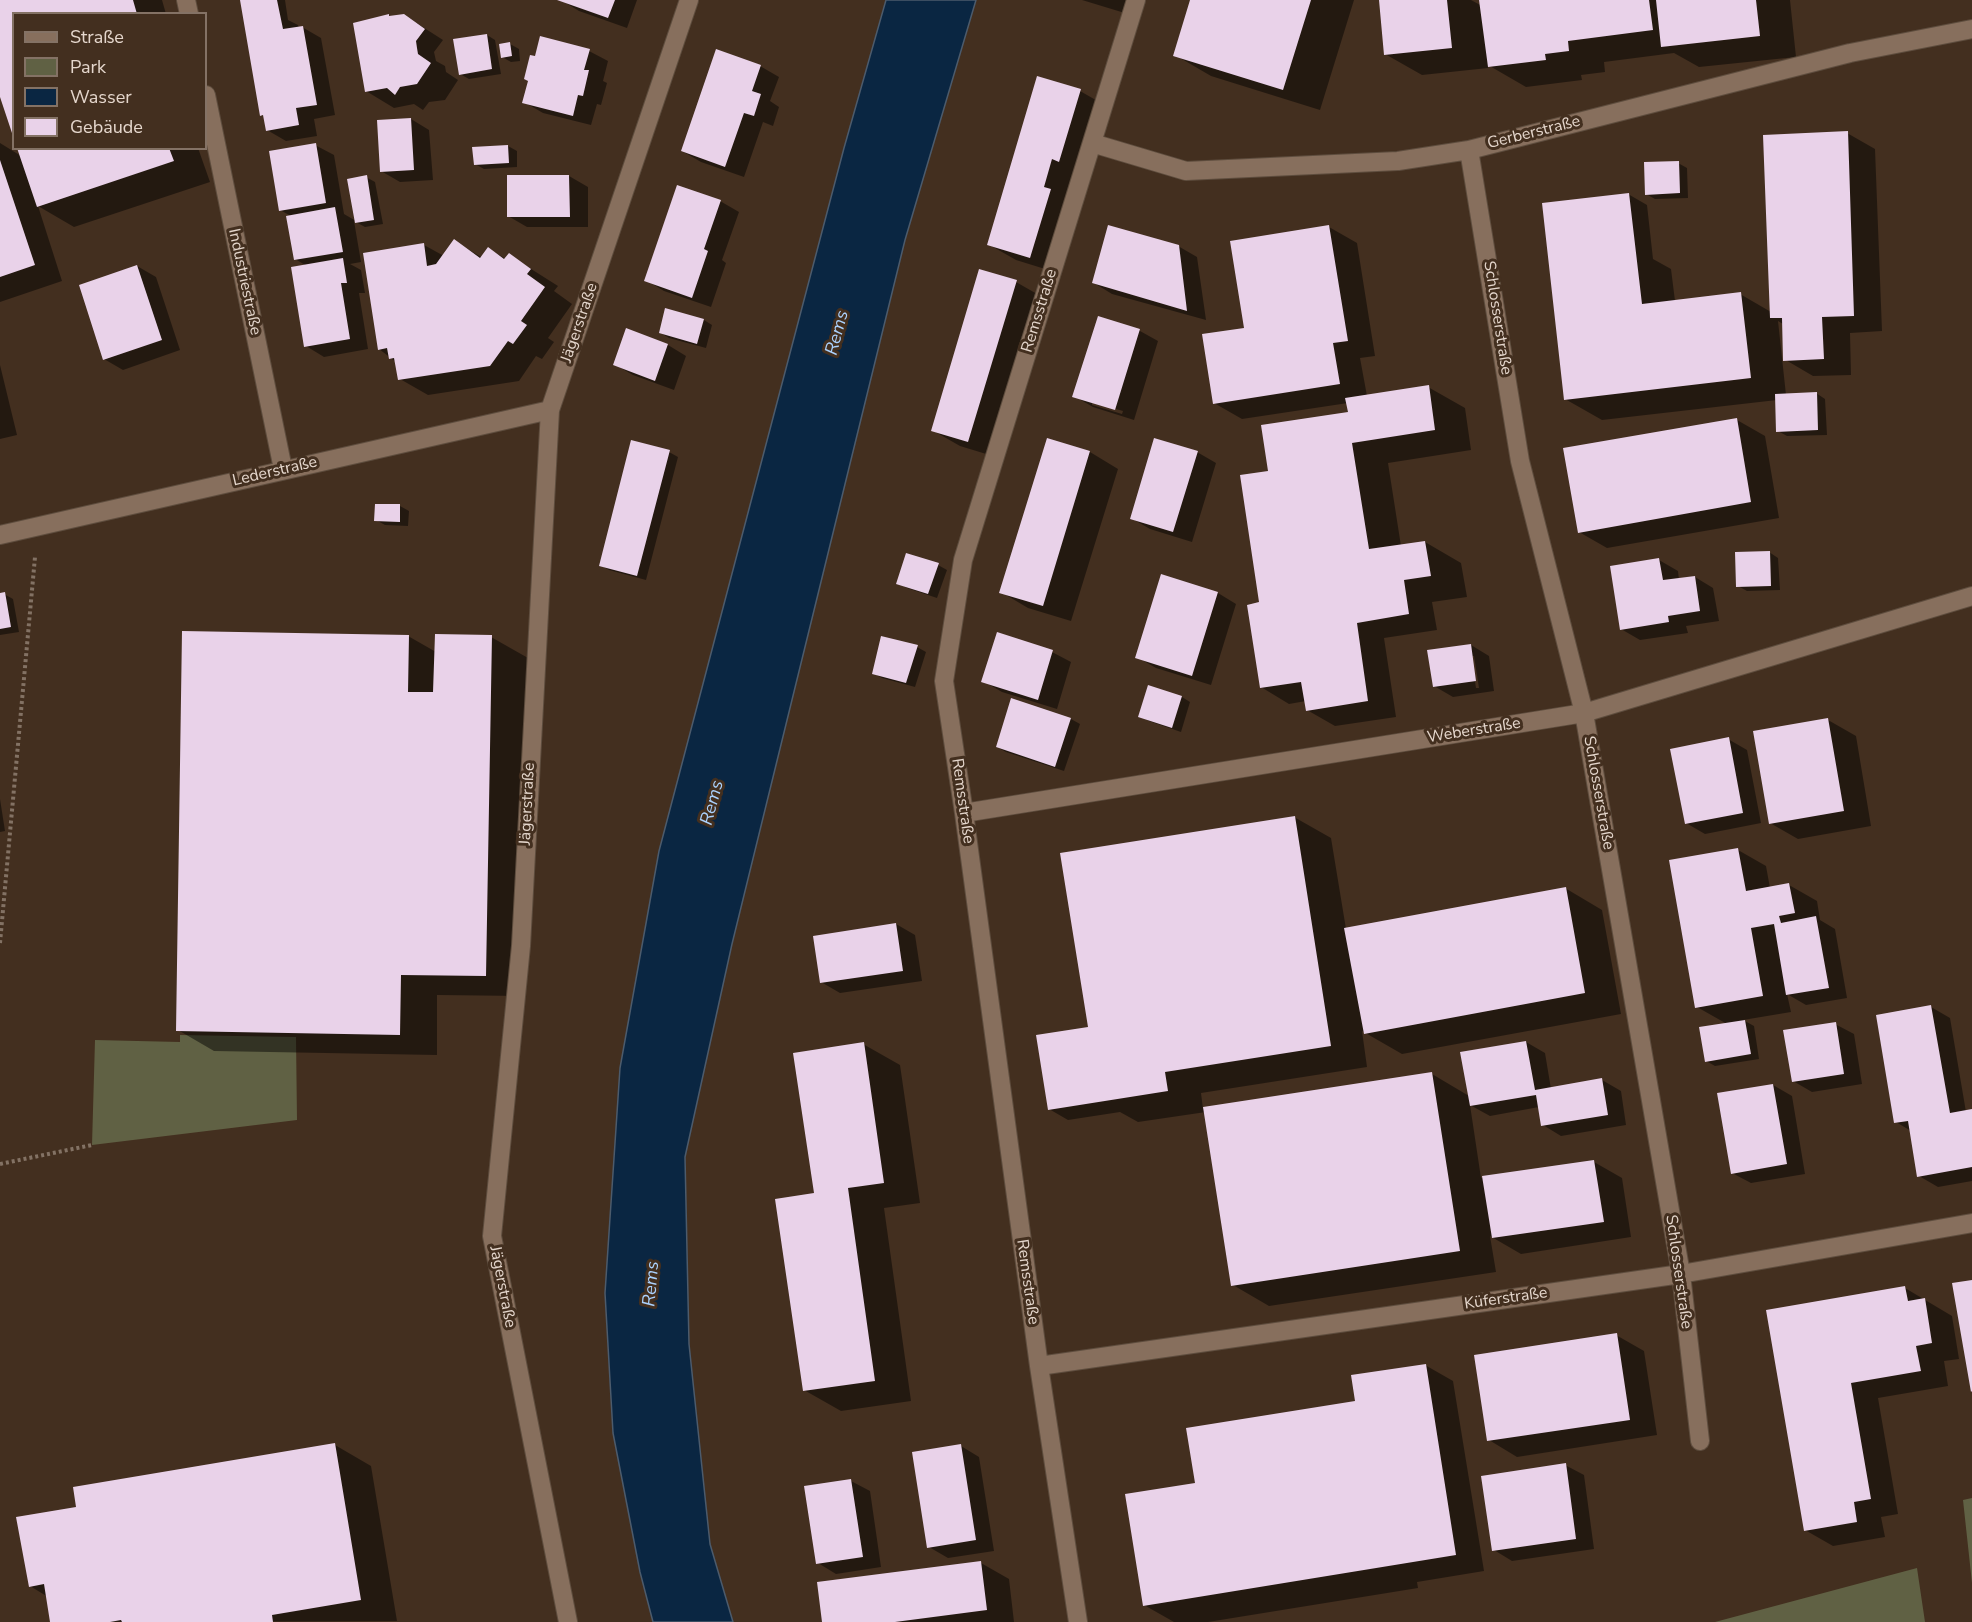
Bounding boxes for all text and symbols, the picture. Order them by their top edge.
legend [12,12,207,150]
text: Straße [70,25,124,49]
text: Park [70,55,106,79]
text: Wasser [70,85,132,109]
street label: Gerberstraße [1486,112,1582,154]
text: Gebäude [70,115,143,139]
street label: Industriestraße [223,227,265,337]
street label: Schlosserstraße [1479,260,1515,376]
street label: Remsstraße [1018,267,1062,355]
street label: Jägerstraße [557,281,603,365]
water label: Rems [822,308,854,358]
street label: Lederstraße [231,453,319,491]
street label: Weberstraße [1426,714,1522,748]
street label: Schlosserstraße [1579,735,1617,851]
street label: Remsstraße [947,757,977,845]
street label: Jägerstraße [516,762,540,846]
water label: Rems [697,778,729,828]
street label: Schlosserstraße [1660,1214,1696,1330]
street label: Remsstraße [1012,1238,1042,1326]
street label: Jägerstraße [485,1244,519,1330]
water label: Rems [639,1260,665,1308]
street label: Küferstraße [1463,1284,1549,1314]

